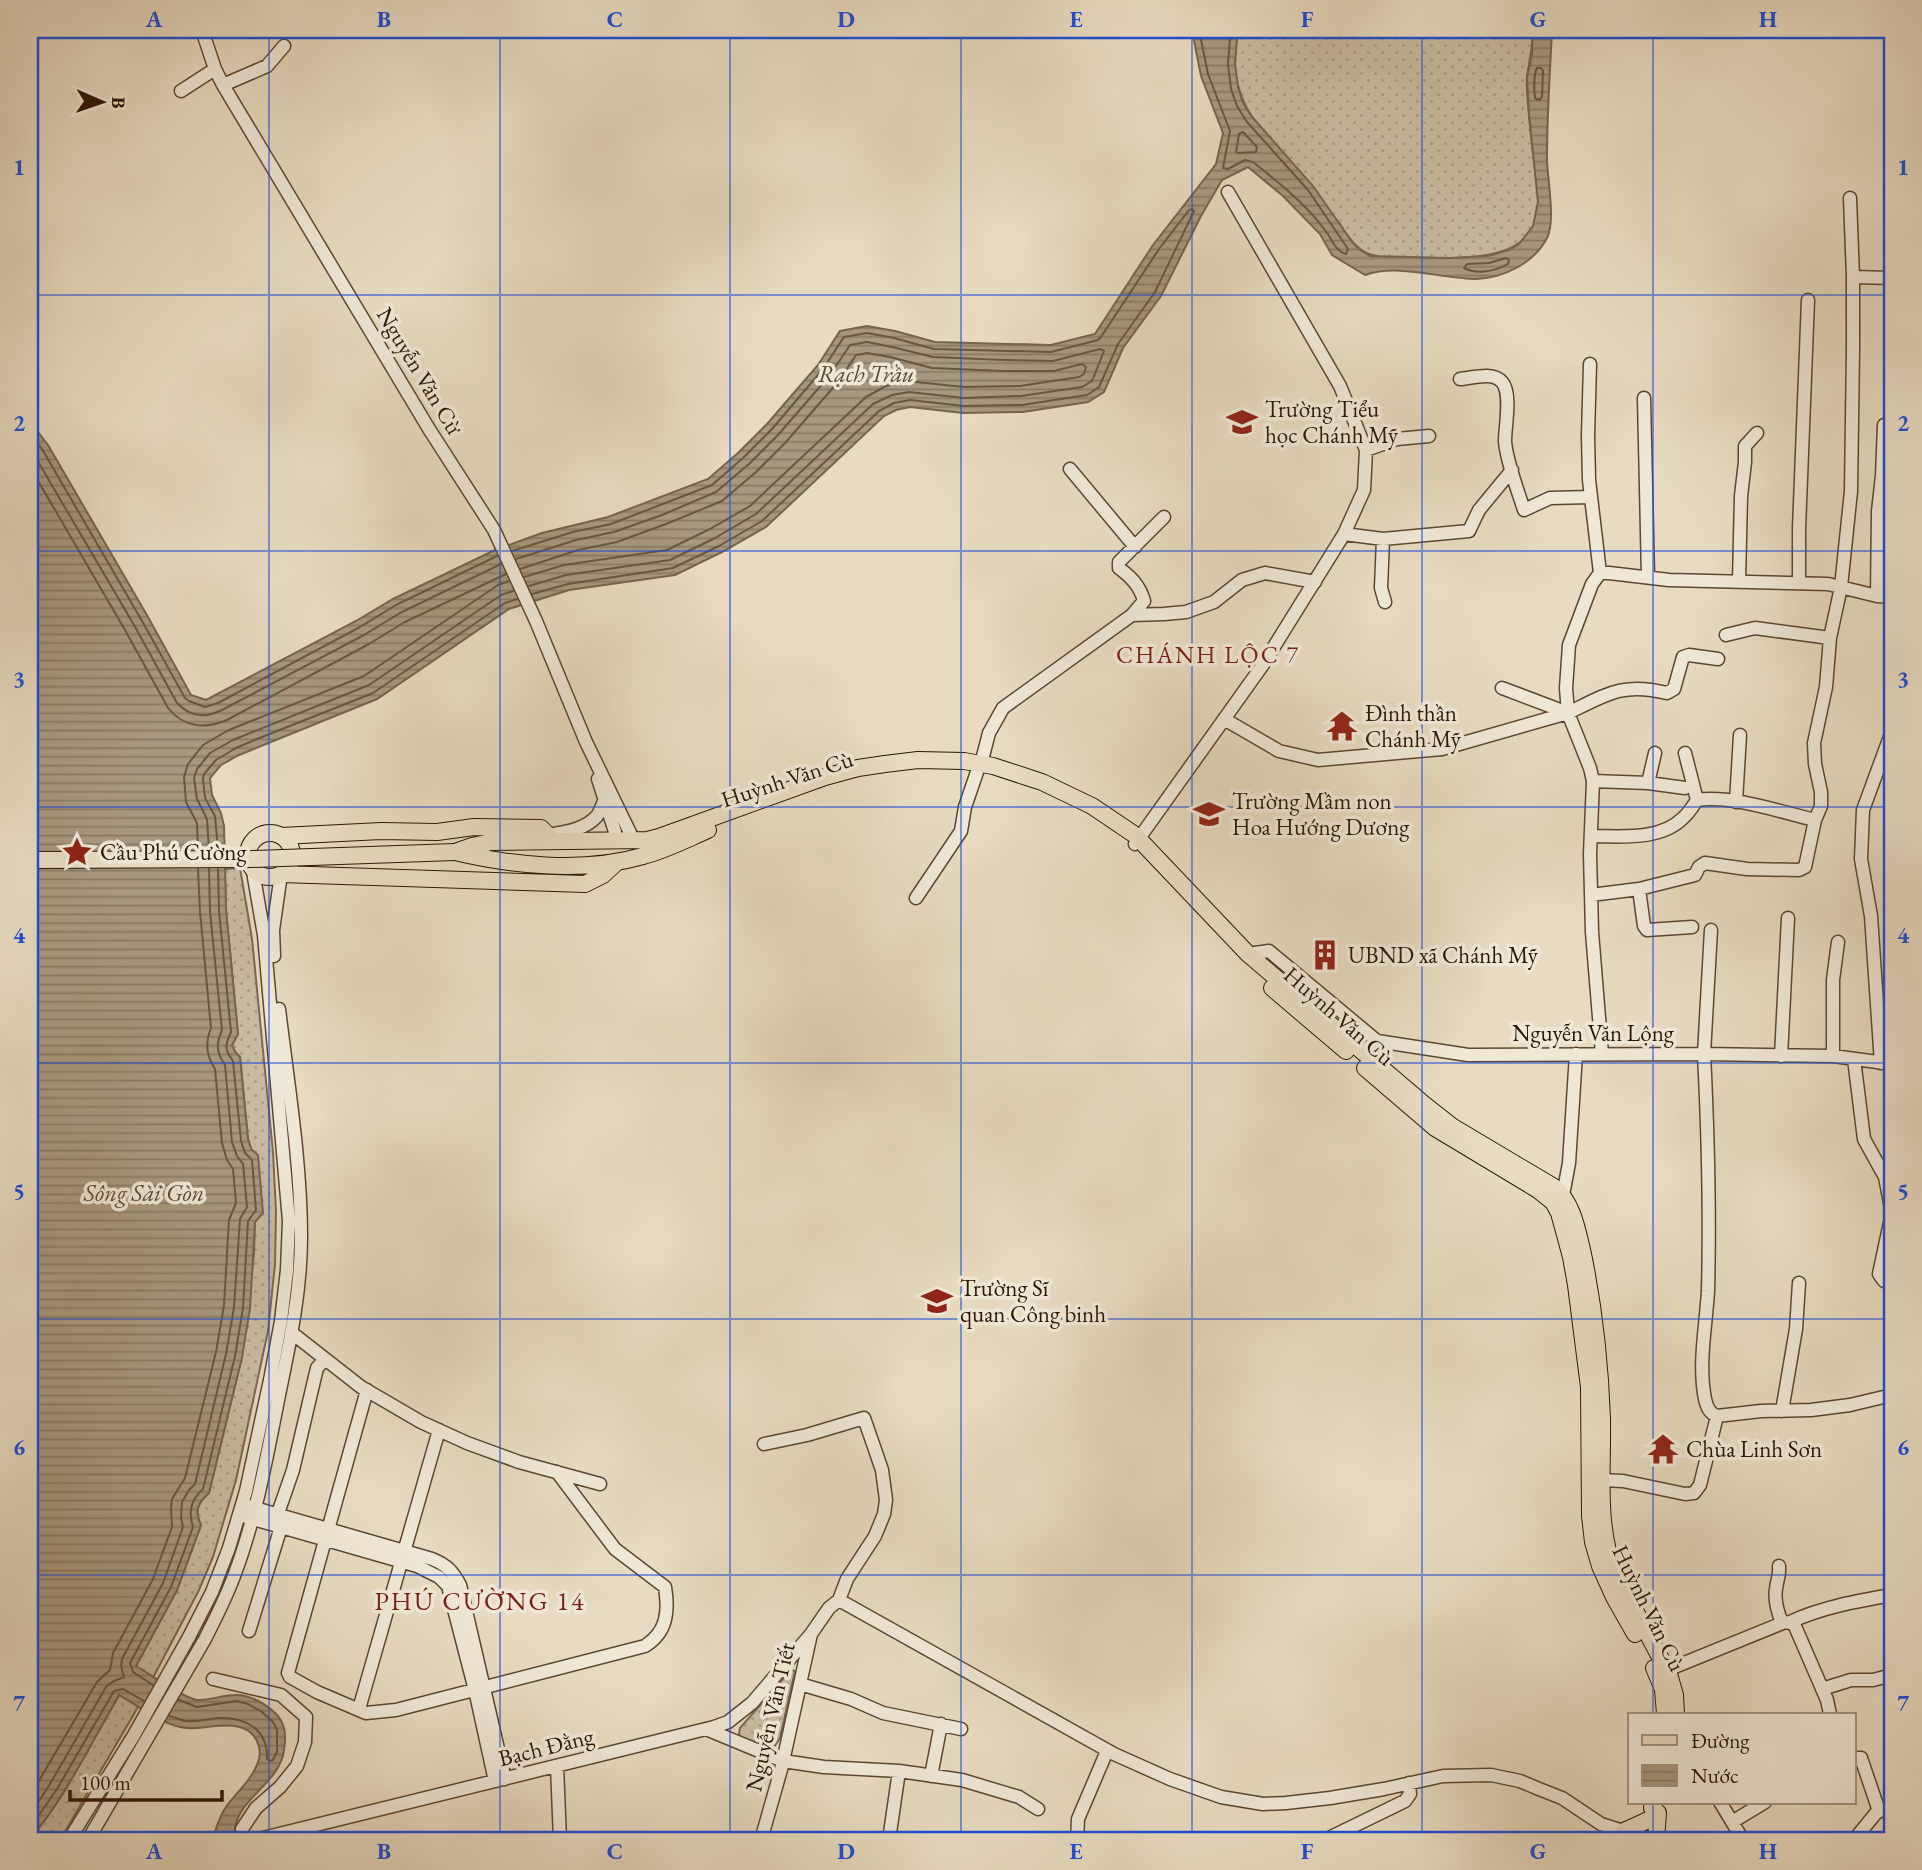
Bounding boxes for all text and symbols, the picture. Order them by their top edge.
text: A [145,4,163,34]
text: B [377,4,391,34]
text: C [607,4,623,34]
text: D [837,4,855,34]
text: E [1069,4,1083,34]
text: F [1301,4,1314,34]
text: G [1530,4,1546,34]
text: H [1759,4,1777,34]
north arrow [66,66,136,136]
text: B [106,96,131,109]
text: 1 [13,152,25,182]
text: 1 [1897,152,1909,182]
street label: Nguyễn Văn Cừ [370,302,470,440]
water label: Rạch Trầu [818,358,914,389]
place label: Trường Tiểu học Chánh Mỹ [1265,394,1399,450]
school or university icon: Trường Tiểu học Chánh Mỹ [1225,405,1259,439]
text: 2 [13,408,25,438]
text: 2 [1897,408,1909,438]
district label: CHÁNH LỘC 7 [1116,639,1300,670]
text: 3 [13,664,25,694]
text: 3 [1897,664,1909,694]
place label: Đình thần Chánh Mỹ [1365,698,1462,754]
temple icon: Đình thần Chánh Mỹ [1325,709,1359,743]
street label: Huỳnh Văn Cù [717,744,857,814]
place label: Trường Mầm non Hoa Hướng Dương [1232,786,1410,842]
school or university icon: Trường Mầm non Hoa Hướng Dương [1192,797,1226,831]
place icon: Cầu Phú Cường [60,835,94,869]
place label: Cầu Phú Cường [100,837,248,867]
text: 4 [13,920,26,950]
text: 4 [1897,920,1910,950]
building icon: UBND xã Chánh Mỹ [1308,938,1342,972]
place label: UBND xã Chánh Mỹ [1348,940,1539,970]
street label: Huỳnh Văn Cù [1277,960,1401,1072]
street label: Nguyễn Văn Lộng [1512,1018,1675,1048]
text: 5 [13,1176,25,1206]
text: 5 [1897,1176,1909,1206]
water label: Sông Sài Gòn [83,1177,204,1208]
place label: Trường Sĩ quan Công binh [960,1273,1106,1329]
school or university icon: Trường Sĩ quan Công binh [920,1284,954,1318]
text: 6 [13,1432,25,1462]
temple icon: Chùa Linh Sơn [1646,1432,1680,1466]
text: 6 [1897,1432,1909,1462]
place label: Chùa Linh Sơn [1686,1434,1822,1464]
street label: Huỳnh Văn Cù [1605,1540,1693,1676]
district label: PHÚ CƯỜNG 14 [375,1584,586,1618]
street label: Nguyễn Văn Tiết [738,1639,802,1794]
text: 7 [13,1688,26,1718]
text: 7 [1897,1688,1910,1718]
legend [1628,1713,1856,1804]
street label: Bạch Đằng [495,1720,598,1773]
text: Đường [1691,1727,1750,1754]
scale bar [70,1758,222,1802]
text: Nước [1691,1762,1739,1789]
text: 100 m [80,1769,131,1796]
text: A [145,1836,163,1866]
text: B [377,1836,391,1866]
text: C [607,1836,623,1866]
text: D [837,1836,855,1866]
text: E [1069,1836,1083,1866]
text: F [1301,1836,1314,1866]
text: G [1530,1836,1546,1866]
text: H [1759,1836,1777,1866]

